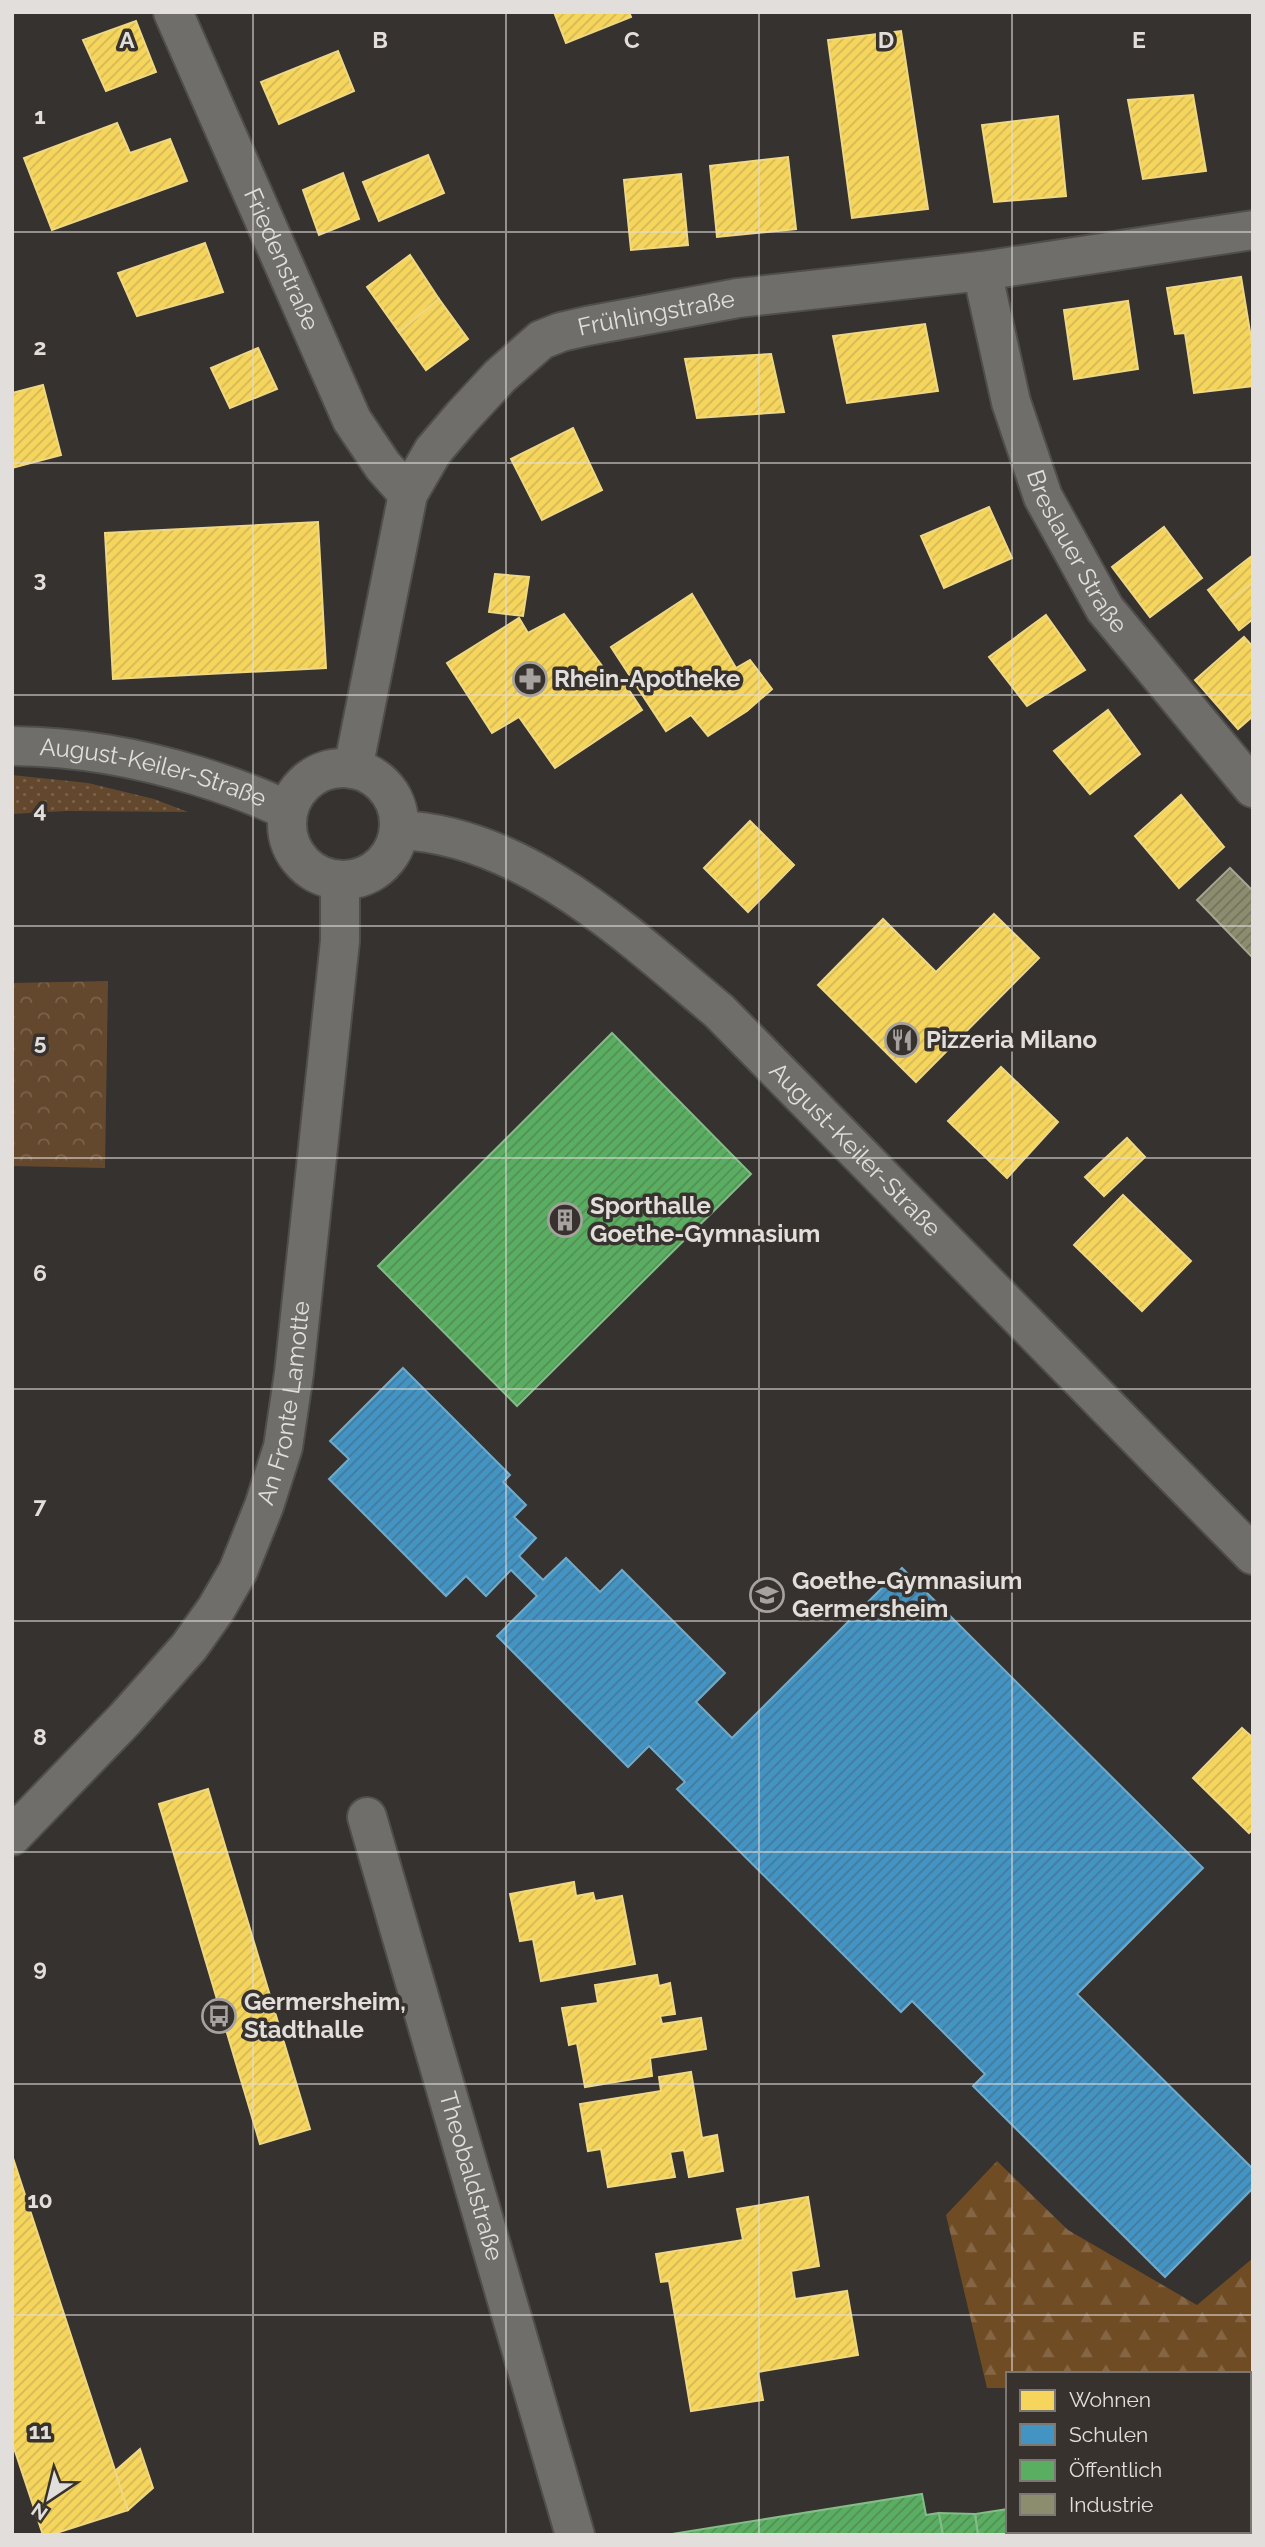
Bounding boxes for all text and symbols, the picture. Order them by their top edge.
text: A [119,26,135,53]
text: B [372,26,388,53]
text: C [624,26,640,53]
text: D [878,26,894,53]
text: E [1132,26,1146,53]
text: 1 [34,102,46,129]
street label: Friedenstraße [238,183,326,335]
street label: Frühlingstraße [575,284,737,342]
text: 2 [34,333,46,360]
street label: Breslauer Straße [1021,466,1134,639]
text: 3 [34,565,46,592]
pharmacy icon: Rhein-Apotheke [511,660,549,698]
place label: Rhein-Apotheke [554,664,740,693]
street label: August-Keiler-Straße [39,732,271,813]
text: 4 [33,796,47,823]
restaurant icon: Pizzeria Milano [883,1021,921,1059]
place label: Pizzeria Milano [926,1025,1097,1054]
text: 5 [34,1028,47,1055]
street label: August-Keiler-Straße [764,1056,947,1242]
place label: Sporthalle Goethe-Gymnasium [590,1191,820,1248]
building icon: Sporthalle Goethe-Gymnasium [546,1201,584,1239]
text: 6 [33,1259,47,1286]
street label: An Fronte Lamotte [250,1300,316,1508]
text: 7 [34,1491,47,1518]
place label: Goethe-Gymnasium Germersheim [792,1566,1022,1623]
school or university icon: Goethe-Gymnasium Germersheim [748,1576,786,1614]
text: 8 [33,1723,47,1750]
text: 9 [33,1954,47,1981]
place label: Germersheim, Stadthalle [244,1987,406,2044]
bus stop icon: Germersheim, Stadthalle [200,1997,238,2035]
street label: Theobaldstraße [433,2088,510,2264]
text: 10 [27,2186,53,2213]
legend [1006,2372,1251,2533]
text: Wohnen [1069,2387,1151,2412]
text: 11 [29,2417,51,2444]
text: Schulen [1069,2422,1148,2447]
text: Öffentlich [1069,2457,1162,2482]
north arrow [14,2463,84,2533]
text: Industrie [1069,2492,1153,2517]
text: N [27,2499,51,2525]

